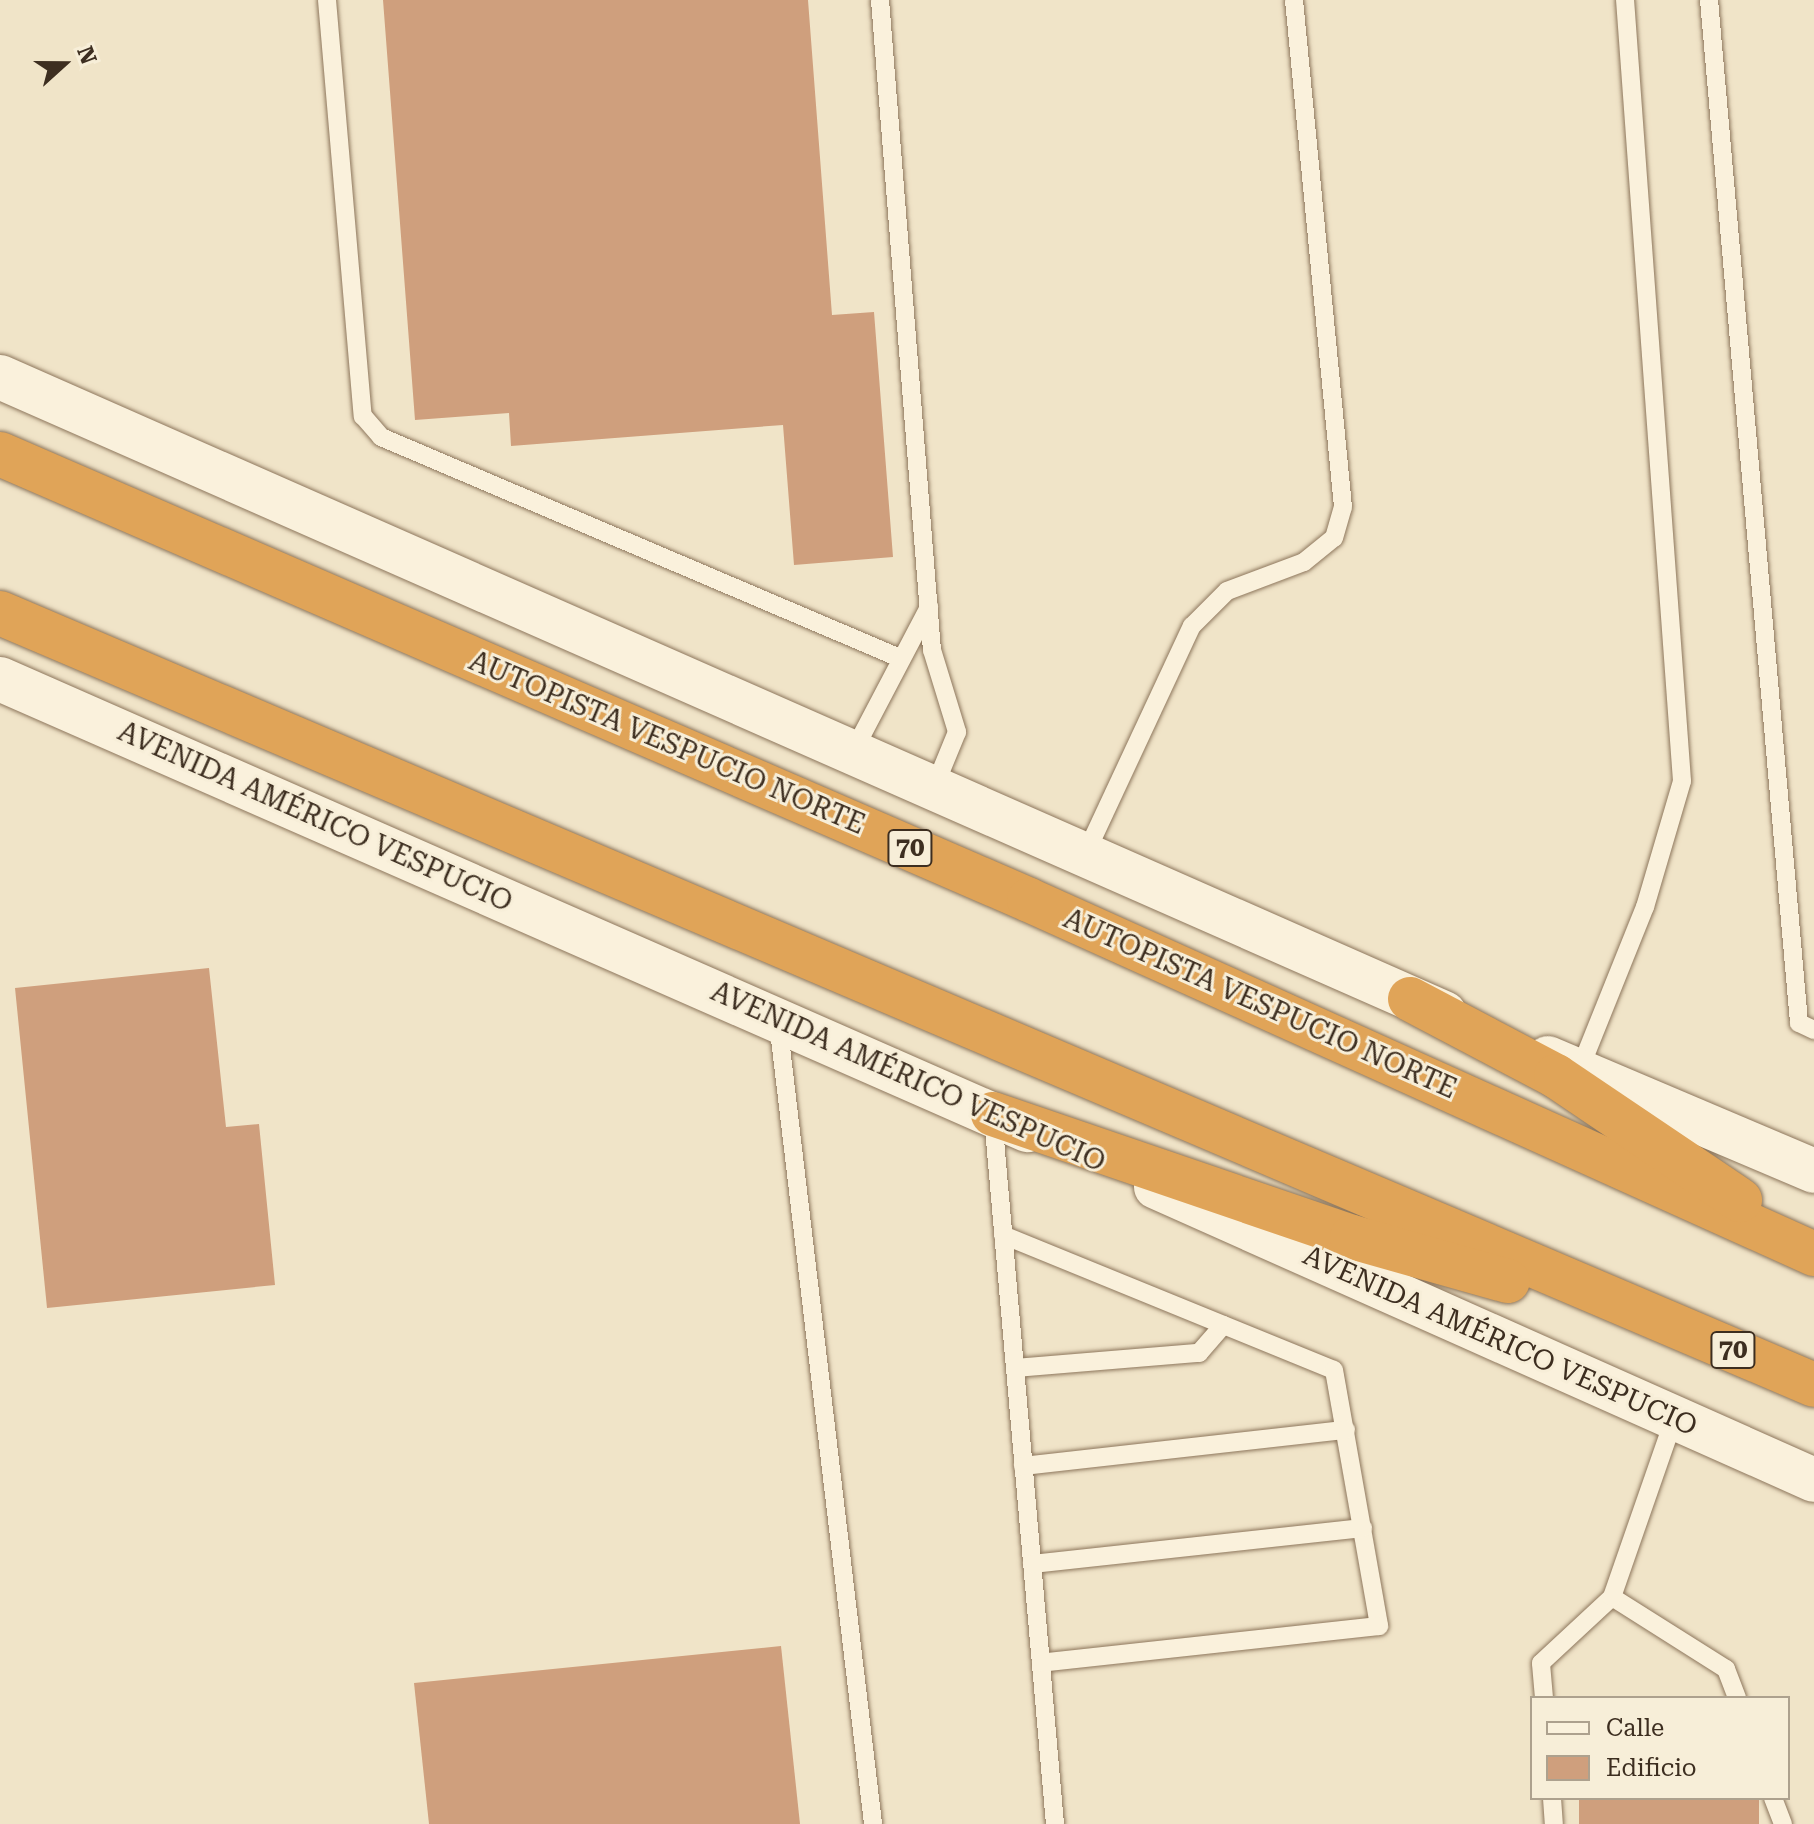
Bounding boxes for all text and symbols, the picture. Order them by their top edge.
north arrow [24,24,104,104]
text: N [72,43,102,68]
street label: AUTOPISTA VESPUCIO NORTE [464,644,870,842]
street label: AVENIDA AMÉRICO VESPUCIO [113,715,517,919]
road number: 70 [886,826,934,870]
street label: AUTOPISTA VESPUCIO NORTE [1058,902,1462,1106]
street label: AVENIDA AMÉRICO VESPUCIO [706,975,1110,1179]
street label: AVENIDA AMÉRICO VESPUCIO [1298,1239,1702,1443]
road number: 70 [1709,1328,1757,1372]
legend [1530,1696,1790,1800]
text: Calle [1606,1714,1664,1742]
text: Edificio [1606,1754,1697,1782]

